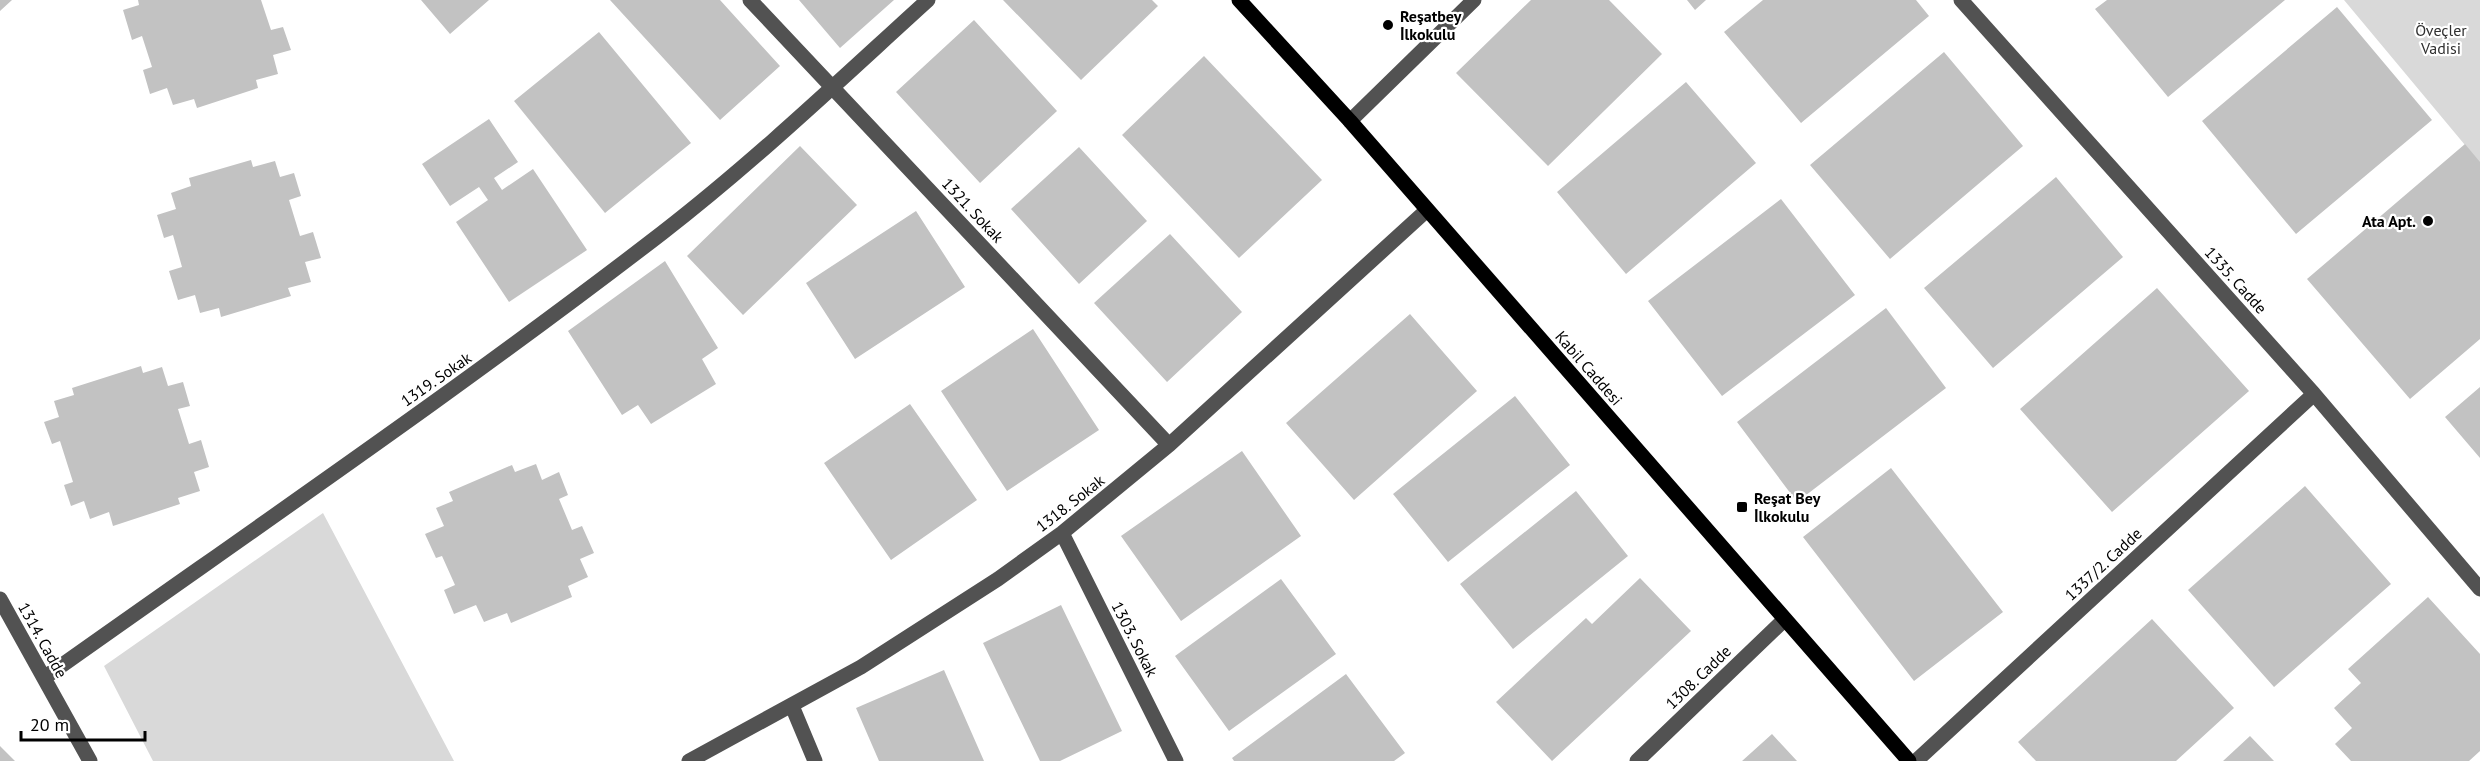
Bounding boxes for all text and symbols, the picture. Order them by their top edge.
place label: Reşatbey İlkokulu [1400,6,1462,44]
marker: Reşatbey İlkokulu [1381,18,1395,32]
park label: Öveçler Vadisi [2415,20,2467,58]
street label: 1321. Sokak [938,173,1008,247]
place label: Ata Apt. [2362,211,2416,231]
marker: Ata Apt. [2421,214,2435,228]
street label: 1335. Cadde [2201,242,2271,318]
street label: Kabil Caddesi [1551,327,1627,409]
street label: 1319. Sokak [397,347,475,411]
street label: 1318. Sokak [1032,470,1109,536]
place label: Reşat Bey İlkokulu [1754,488,1821,526]
marker: Reşat Bey İlkokulu [1735,500,1749,514]
street label: 1337/2. Cadde [2060,523,2146,605]
street label: 1303. Sokak [1108,598,1163,680]
street label: 1314. Cadde [14,599,72,681]
street label: 1308. Cadde [1661,641,1735,713]
scale bar [21,704,146,742]
text: 20 m [30,713,69,736]

